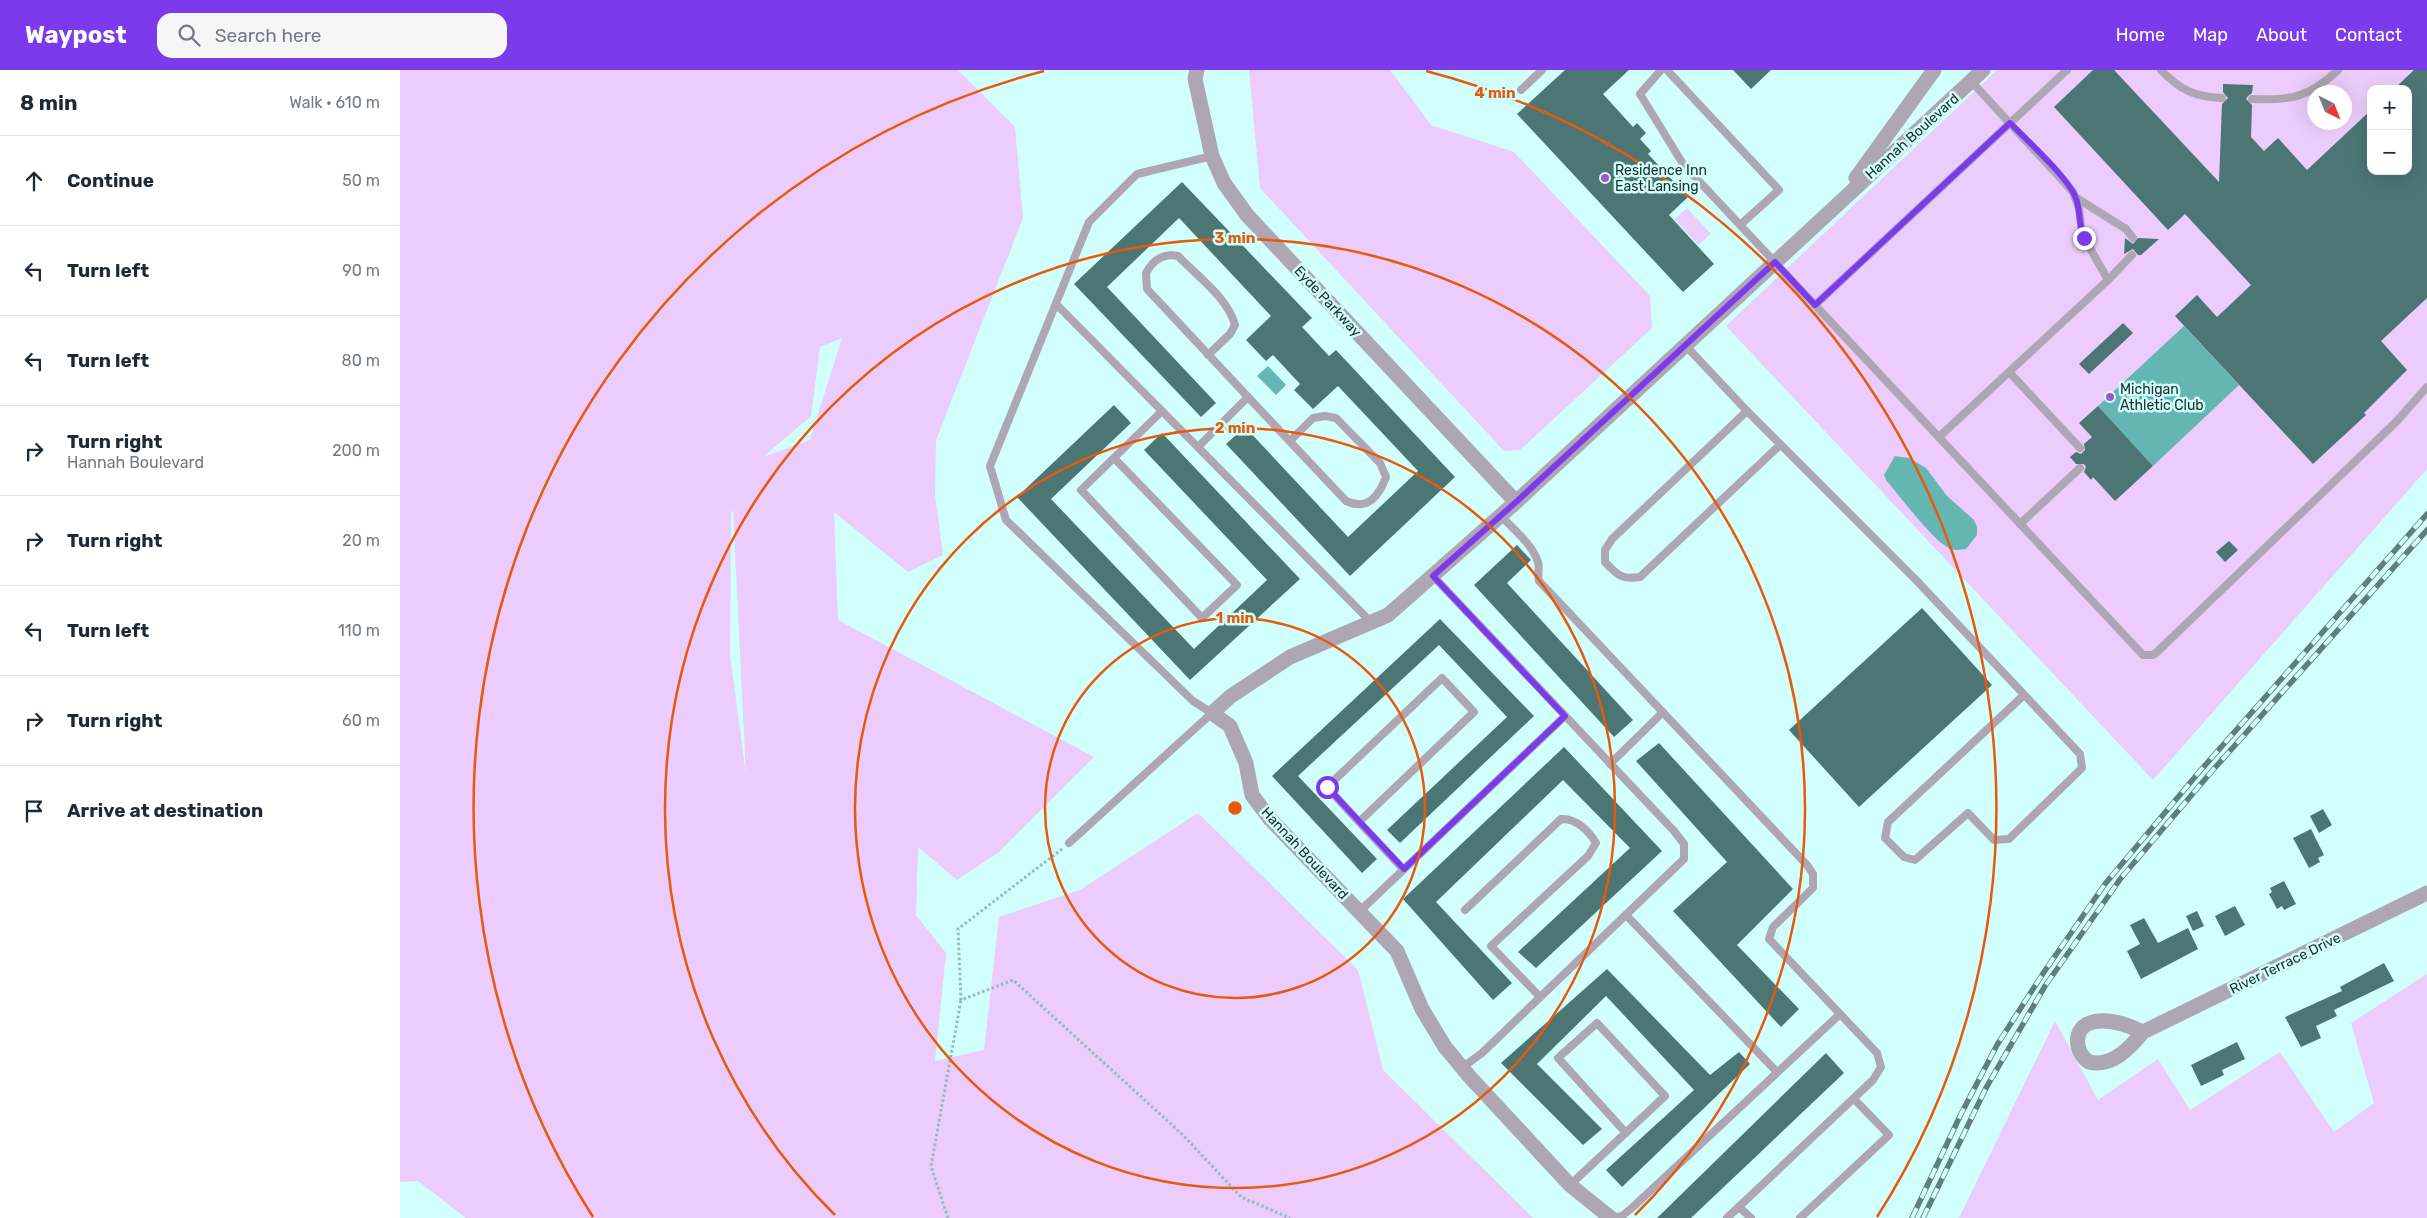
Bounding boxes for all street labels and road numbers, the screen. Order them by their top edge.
street label: Hannah Boulevard [1862,90,1963,183]
street label: Eyde Parkway [1290,262,1365,341]
street label: Hannah Boulevard [1258,804,1352,903]
street label: River Terrace Drive [2227,929,2344,998]

